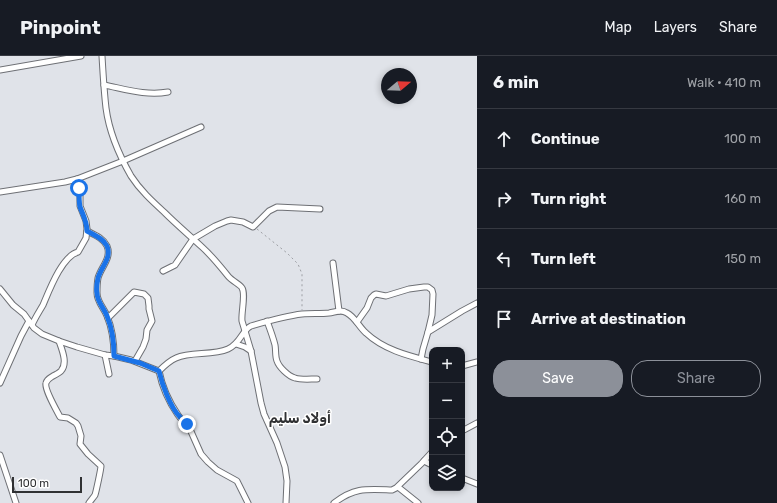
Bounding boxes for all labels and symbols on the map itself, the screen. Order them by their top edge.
north arrow [381,68,417,104]
route start [70,179,88,197]
district label: أولاد سليم [269,410,331,427]
route end [178,415,196,433]
scale bar [12,475,82,494]

